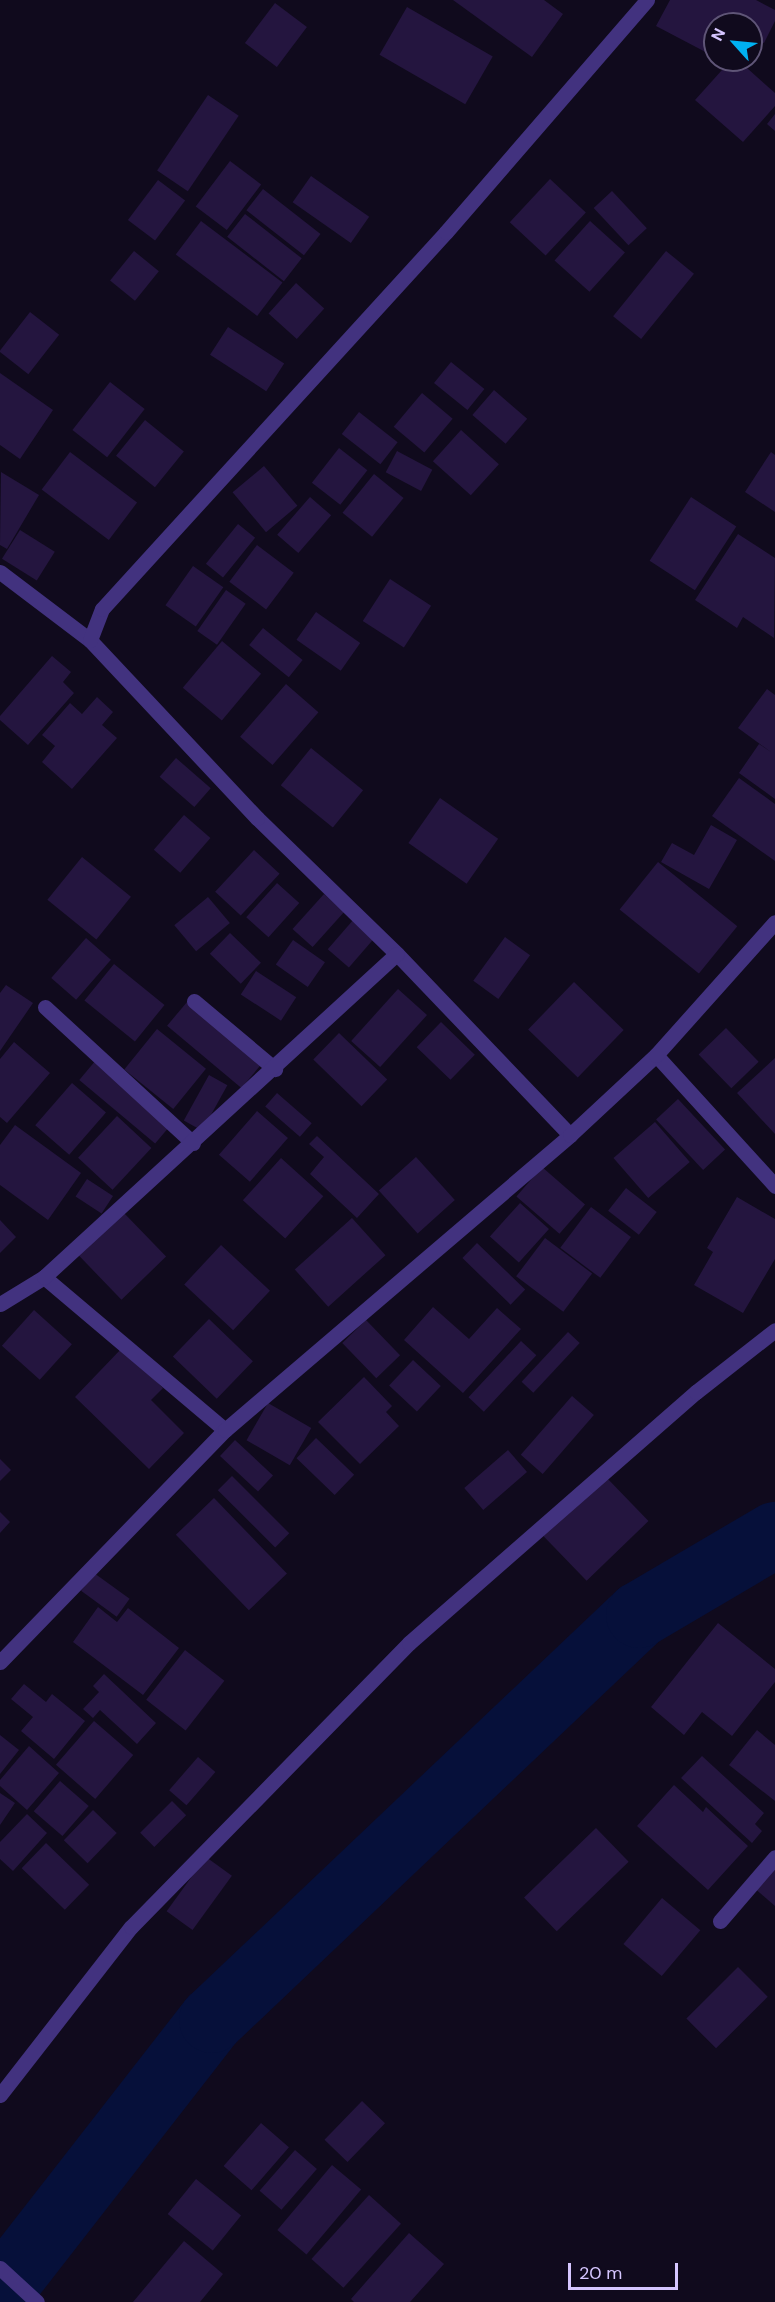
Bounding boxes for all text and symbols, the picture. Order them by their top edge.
north arrow [703,12,763,72]
text: N [706,25,730,44]
scale bar [571,2251,680,2289]
text: 20 m [579,2261,622,2285]

